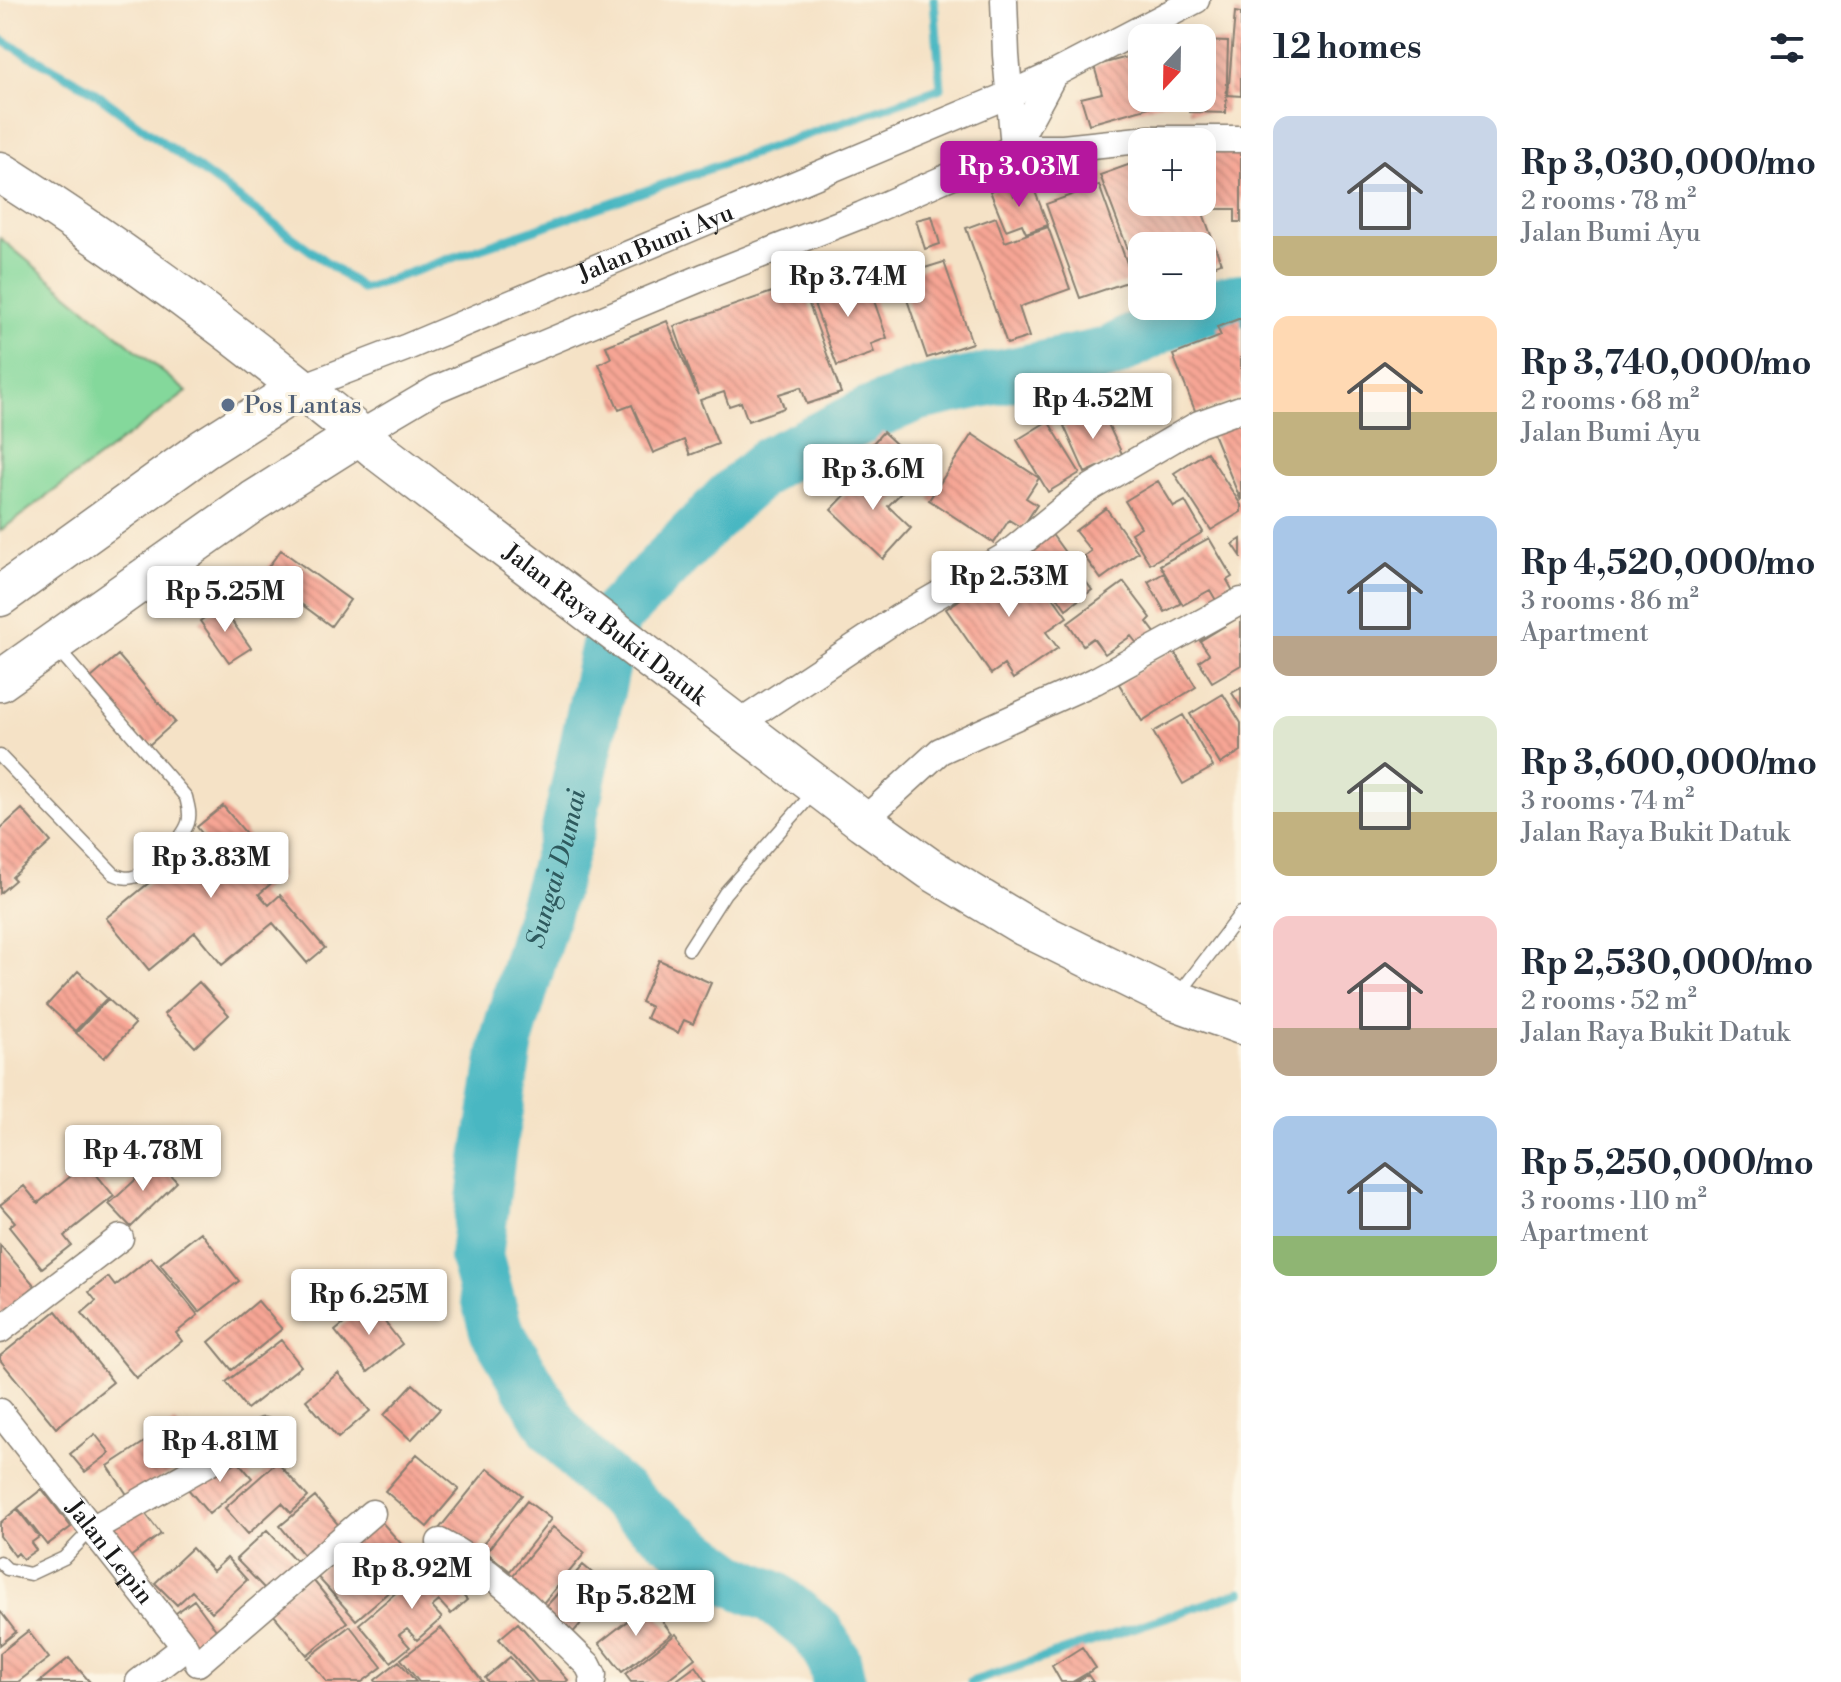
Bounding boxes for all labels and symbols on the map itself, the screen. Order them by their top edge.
north arrow [1128,24,1216,112]
pin: Rp 3.03M [936,141,1102,209]
street label: Jalan Bumi Ayu [573,198,738,290]
pin: Rp 3.74M [765,251,931,319]
pin: Rp 4.52M [1010,373,1176,441]
place label: Pos Lantas [244,391,362,421]
marker: Pos Lantas [219,396,237,414]
pin: Rp 3.6M [799,444,947,512]
street label: Jalan Raya Bukit Datuk [496,537,714,713]
pin: Rp 2.53M [926,551,1092,619]
pin: Rp 5.25M [142,566,308,634]
water label: Sungai Dumai [519,785,594,952]
pin: Rp 3.83M [128,832,294,900]
pin: Rp 4.78M [60,1125,226,1193]
pin: Rp 6.25M [286,1269,452,1337]
pin: Rp 4.81M [137,1416,303,1484]
street label: Jalan Lepin [58,1493,160,1611]
pin: Rp 8.92M [329,1543,495,1611]
pin: Rp 5.82M [553,1570,719,1638]

